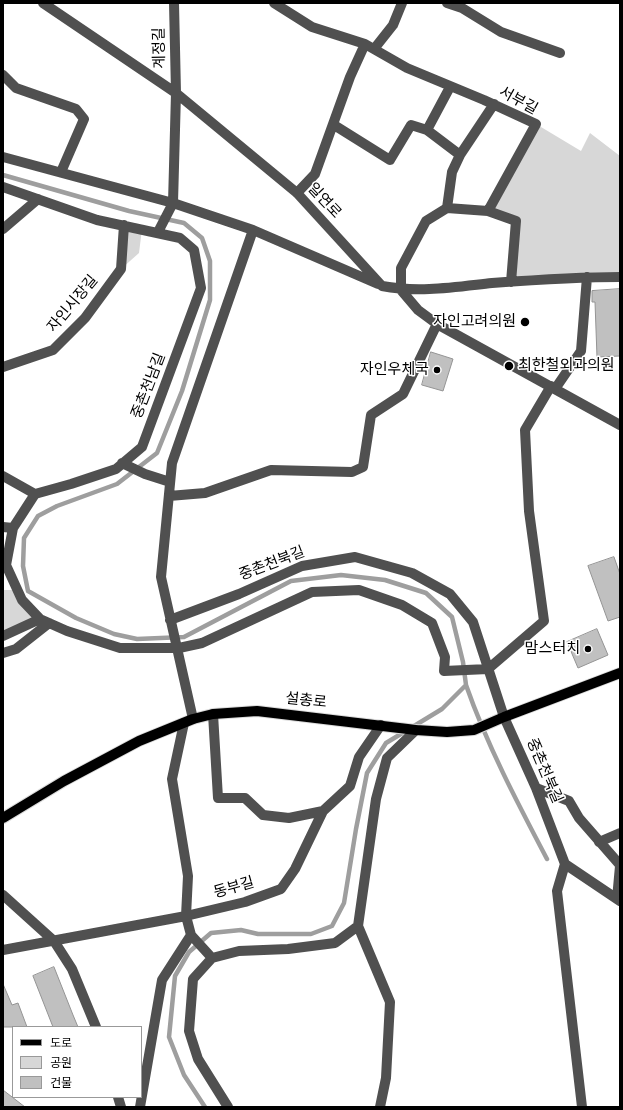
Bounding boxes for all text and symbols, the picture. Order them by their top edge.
street label: 계정길 [151,27,169,69]
street label: 서부길 [496,83,540,119]
street label: 일연로 [303,180,345,222]
street label: 자인시장길 [44,272,102,336]
place label: 자인고려의원 [433,313,516,331]
marker: 자인고려의원 [519,316,531,328]
street label: 중촌천남길 [128,351,170,421]
place label: 최한철외과의원 [518,357,615,375]
marker: 최한철외과의원 [503,360,515,372]
place label: 자인우체국 [360,361,429,379]
marker: 자인우체국 [432,365,442,375]
street label: 중촌천북길 [237,543,307,585]
place label: 맘스터치 [525,640,580,658]
marker: 맘스터치 [583,644,593,654]
street label: 설총로 [284,690,328,712]
street label: 중촌천북길 [522,736,566,806]
street label: 동부길 [212,874,256,902]
legend [12,1026,142,1098]
text: 도로 [50,1036,72,1051]
text: 공원 [50,1056,72,1071]
text: 건물 [50,1076,72,1091]

